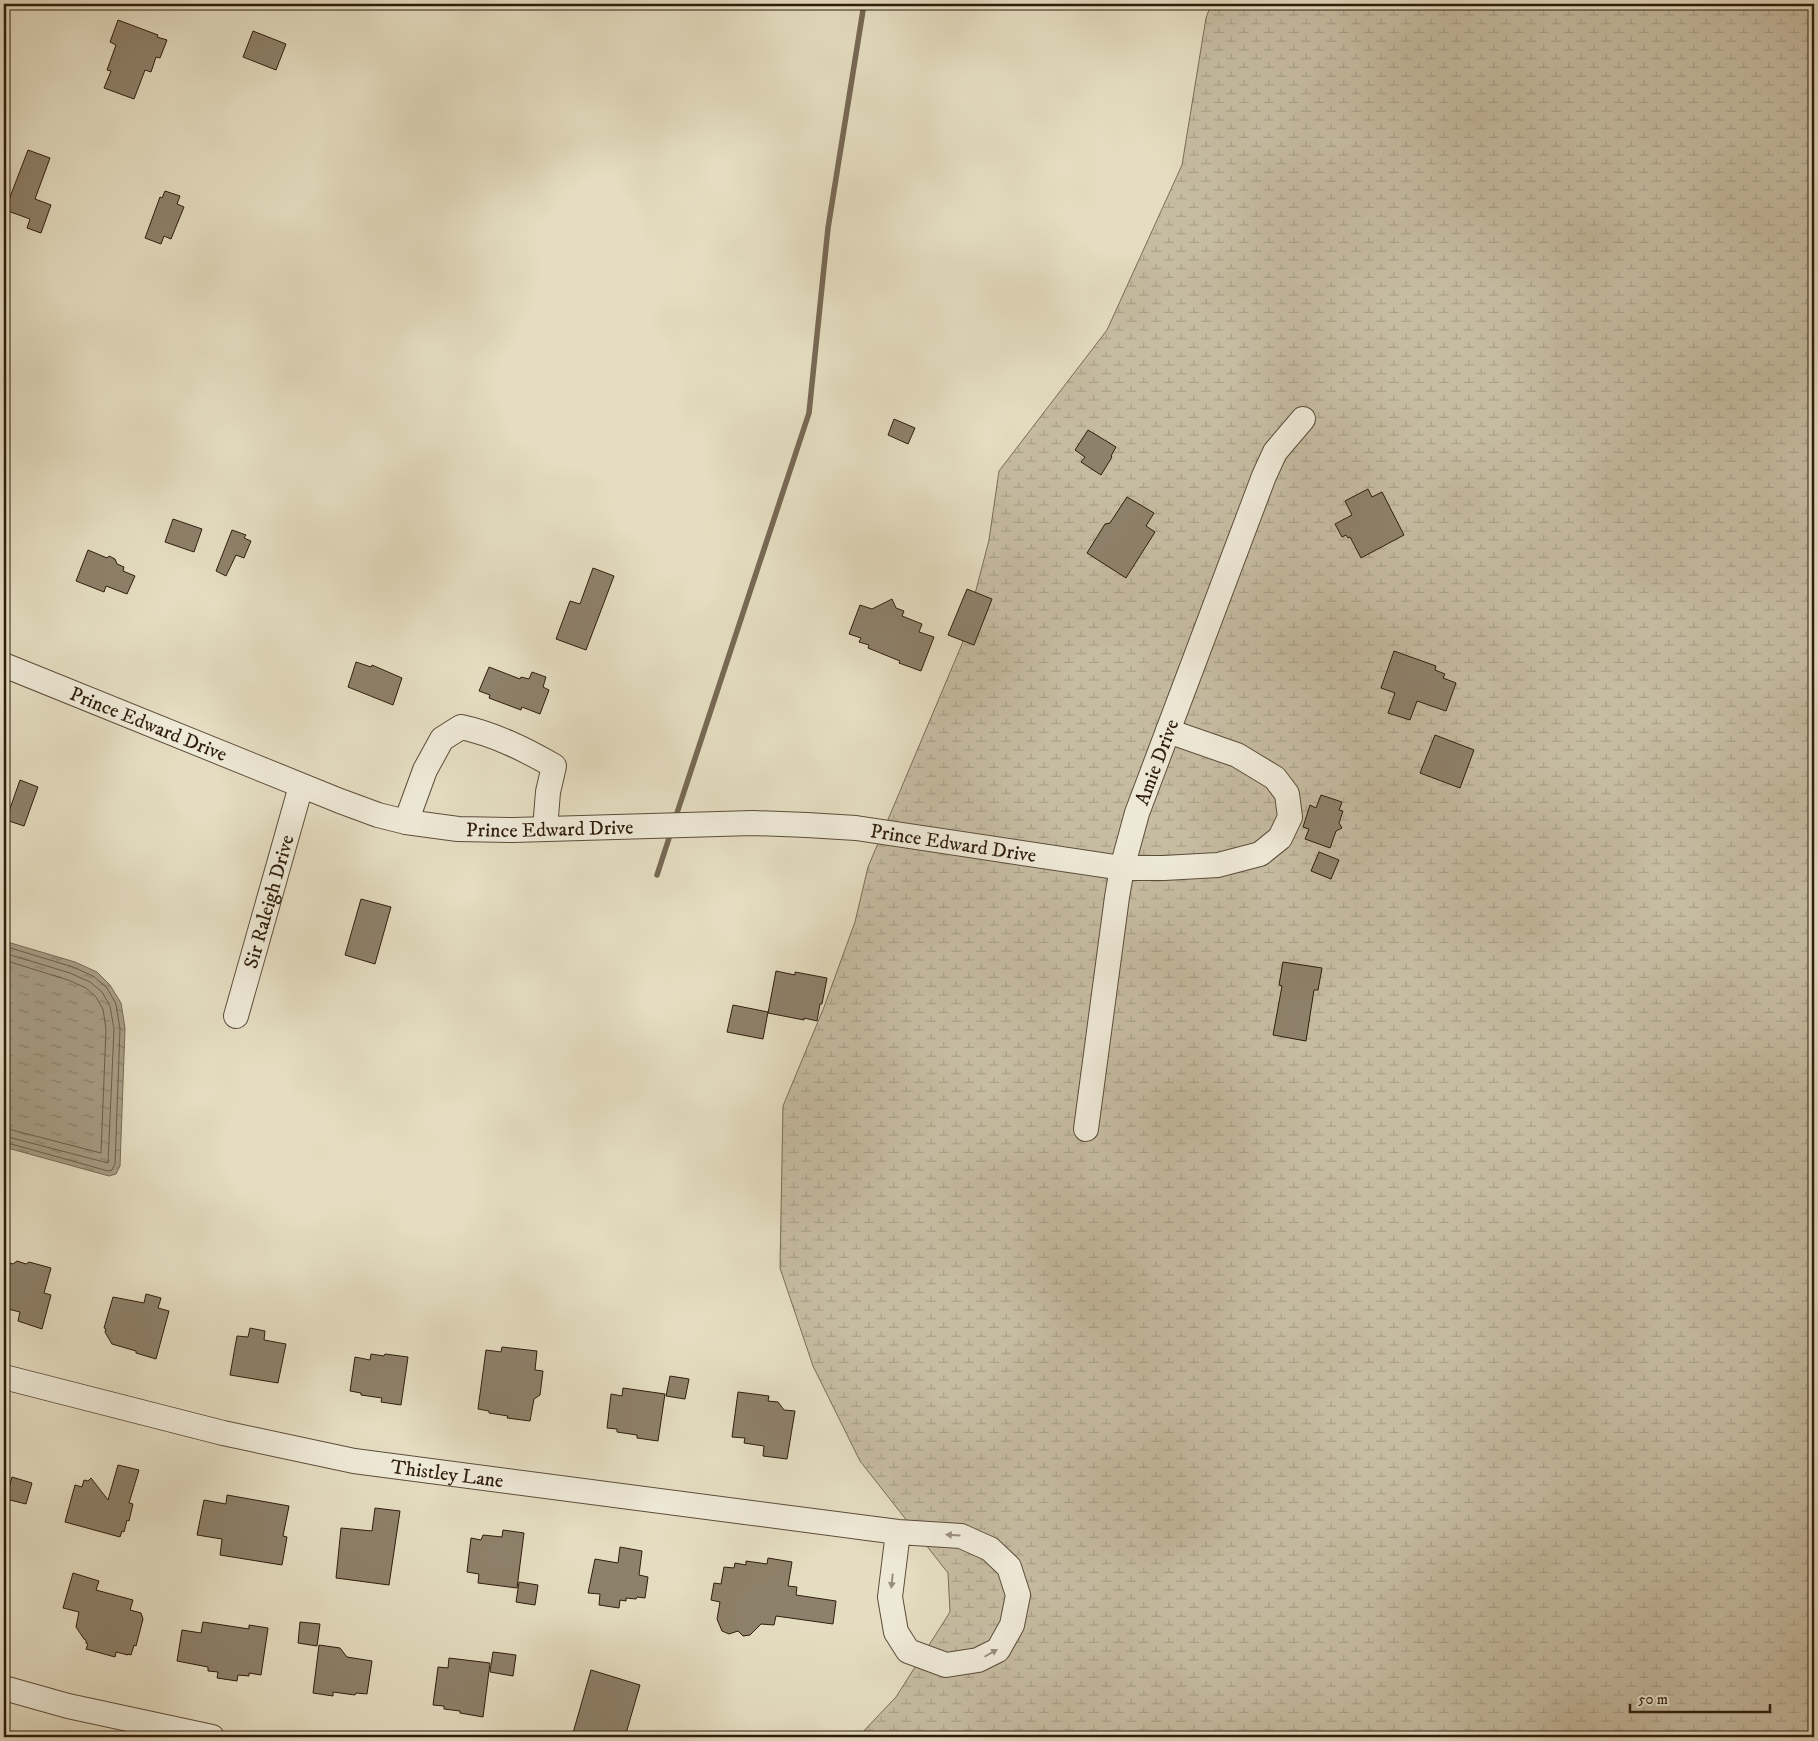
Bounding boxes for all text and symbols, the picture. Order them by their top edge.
street label: Prince Edward Drive [66,682,230,768]
street label: Amie Drive [1130,716,1185,809]
street label: Prince Edward Drive [466,815,634,844]
street label: Prince Edward Drive [868,819,1038,869]
street label: Sir Raleigh Drive [239,832,301,972]
street label: Thistley Lane [389,1455,505,1494]
one-way arrow [945,1531,961,1539]
one-way arrow [888,1573,896,1589]
one-way arrow [984,1649,999,1657]
scale bar [1630,1681,1770,1713]
text: 50 m [1638,1690,1668,1709]

